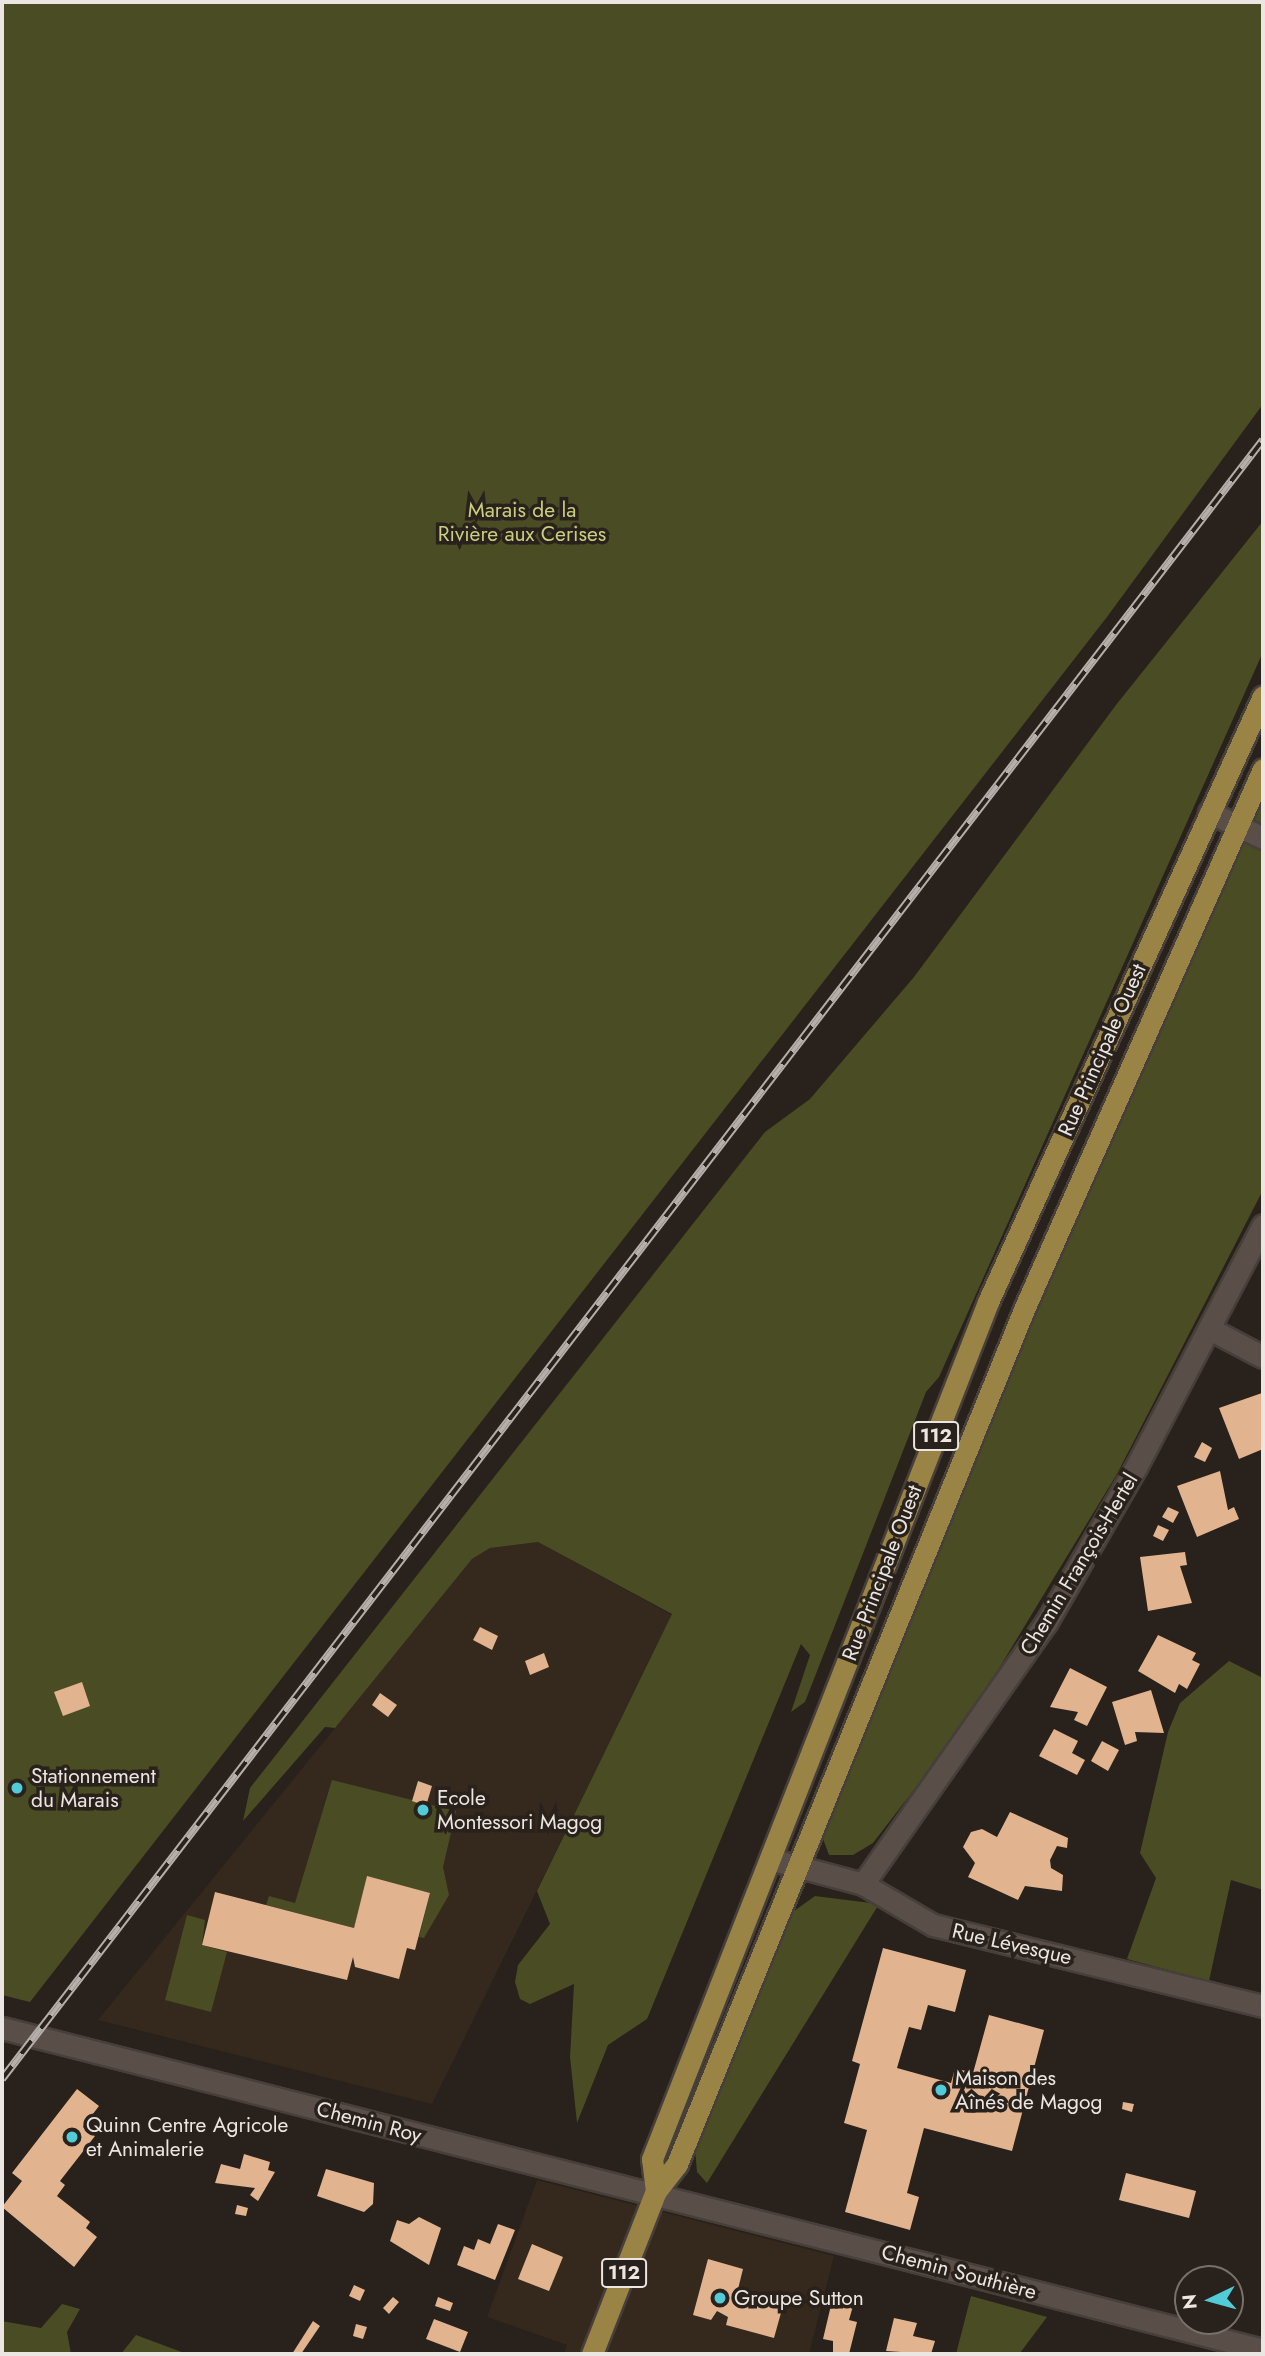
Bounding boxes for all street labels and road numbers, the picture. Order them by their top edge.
street label: Rue Principale Ouest [1053,960,1151,1140]
road number: 112 [912,1420,960,1452]
street label: Chemin François-Hertel [1015,1469,1143,1659]
street label: Rue Principale Ouest [837,1482,927,1664]
street label: Rue Lévesque [950,1918,1074,1970]
street label: Chemin Roy [314,2096,424,2148]
street label: Chemin Southière [879,2239,1039,2305]
road number: 112 [600,2258,648,2288]

